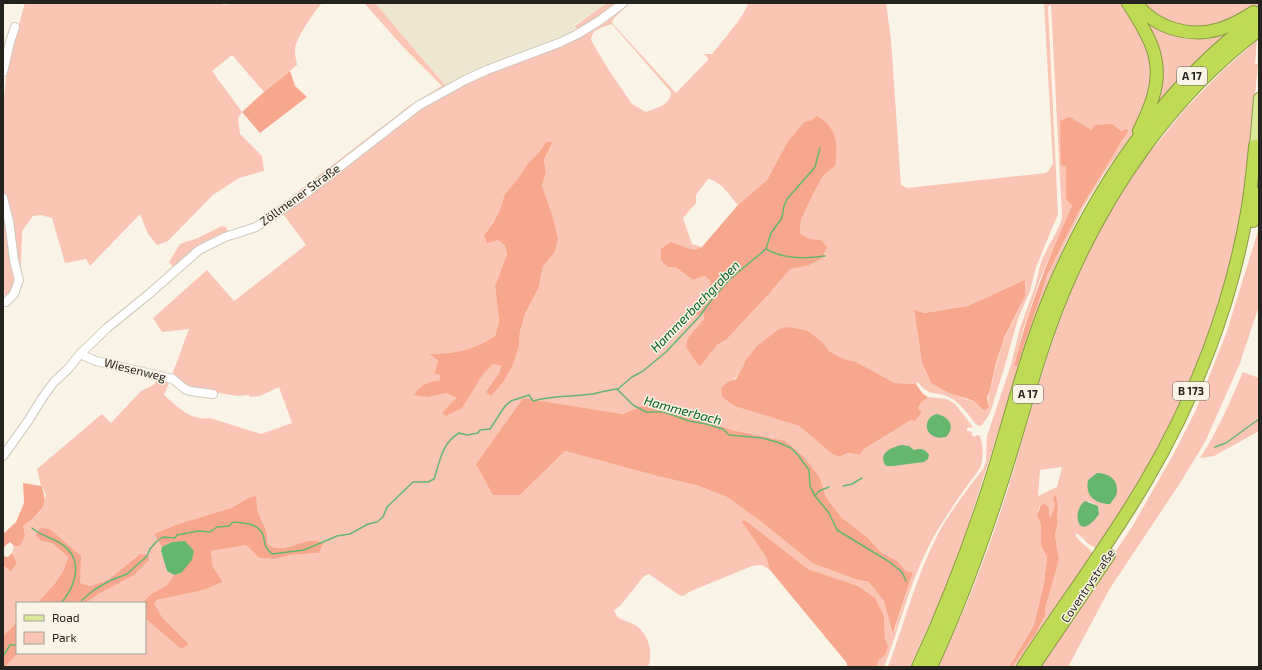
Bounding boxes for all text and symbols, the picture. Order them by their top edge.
road number: A 17 [1177,67,1207,85]
street label: Zöllmener Straße [257,160,342,228]
water label: Hammerbachgraben [647,257,743,355]
street label: Wiesenweg [103,355,168,384]
road number: B 173 [1173,382,1209,400]
road number: A 17 [1013,385,1043,403]
water label: Hammerbach [642,392,724,428]
street label: Coventrystraße [1057,546,1117,625]
legend [16,602,146,654]
text: Road [52,610,80,624]
text: Park [52,630,77,644]

